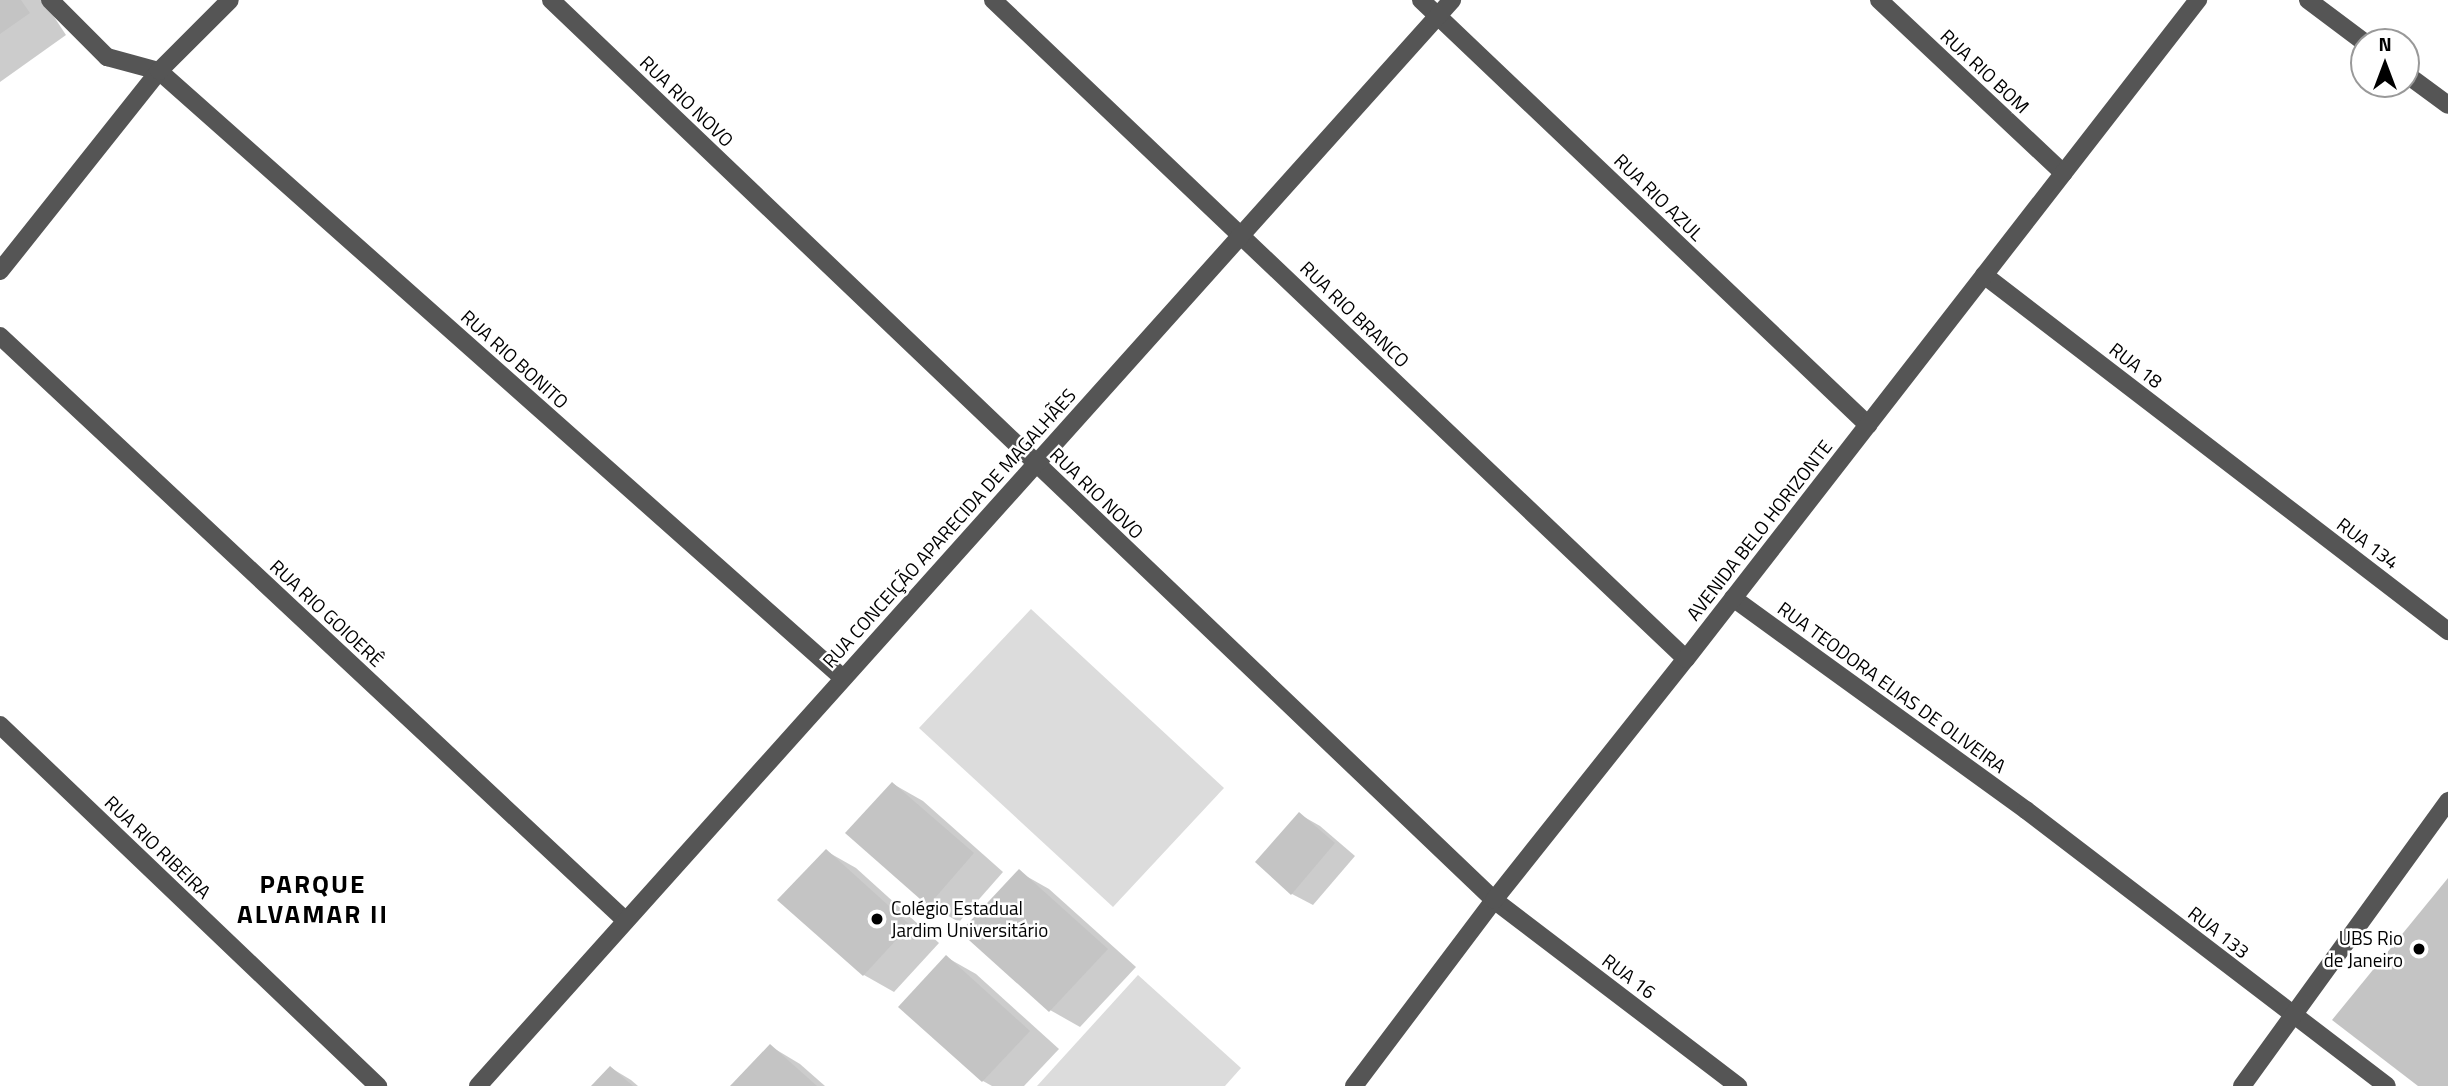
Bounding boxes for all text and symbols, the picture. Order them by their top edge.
street label: RUA RIO BOM [1936,24,2034,118]
north arrow [2350,28,2420,98]
text: N [2378,29,2392,58]
street label: RUA RIO NOVO [636,51,738,151]
street label: RUA RIO AZUL [1610,149,1708,245]
street label: RUA RIO BRANCO [1296,256,1414,372]
street label: RUA RIO BONITO [457,305,573,413]
street label: RUA 18 [2105,337,2167,393]
street label: RUA CONCEIÇÃO APARECIDA DE MAGALHÃES [818,384,1080,672]
street label: AVENIDA BELO HORIZONTE [1681,435,1837,625]
street label: RUA RIO NOVO [1046,443,1148,543]
street label: RUA 134 [2333,512,2403,574]
street label: RUA RIO GOIOERÊ [266,555,388,671]
street label: RUA TEODORA ELIAS DE OLIVEIRA [1773,597,2011,777]
street label: RUA RIO RIBEIRA [100,791,216,903]
district label: PARQUE ALVAMAR II [238,868,388,930]
place label: Colégio Estadual Jardim Universitário [891,897,1048,941]
street label: RUA 133 [2184,901,2254,963]
marker: Colégio Estadual Jardim Universitário [869,911,885,927]
place label: UBS Rio de Janeiro [2324,927,2403,971]
marker: UBS Rio de Janeiro [2409,939,2429,959]
street label: RUA 16 [1598,949,1660,1003]

